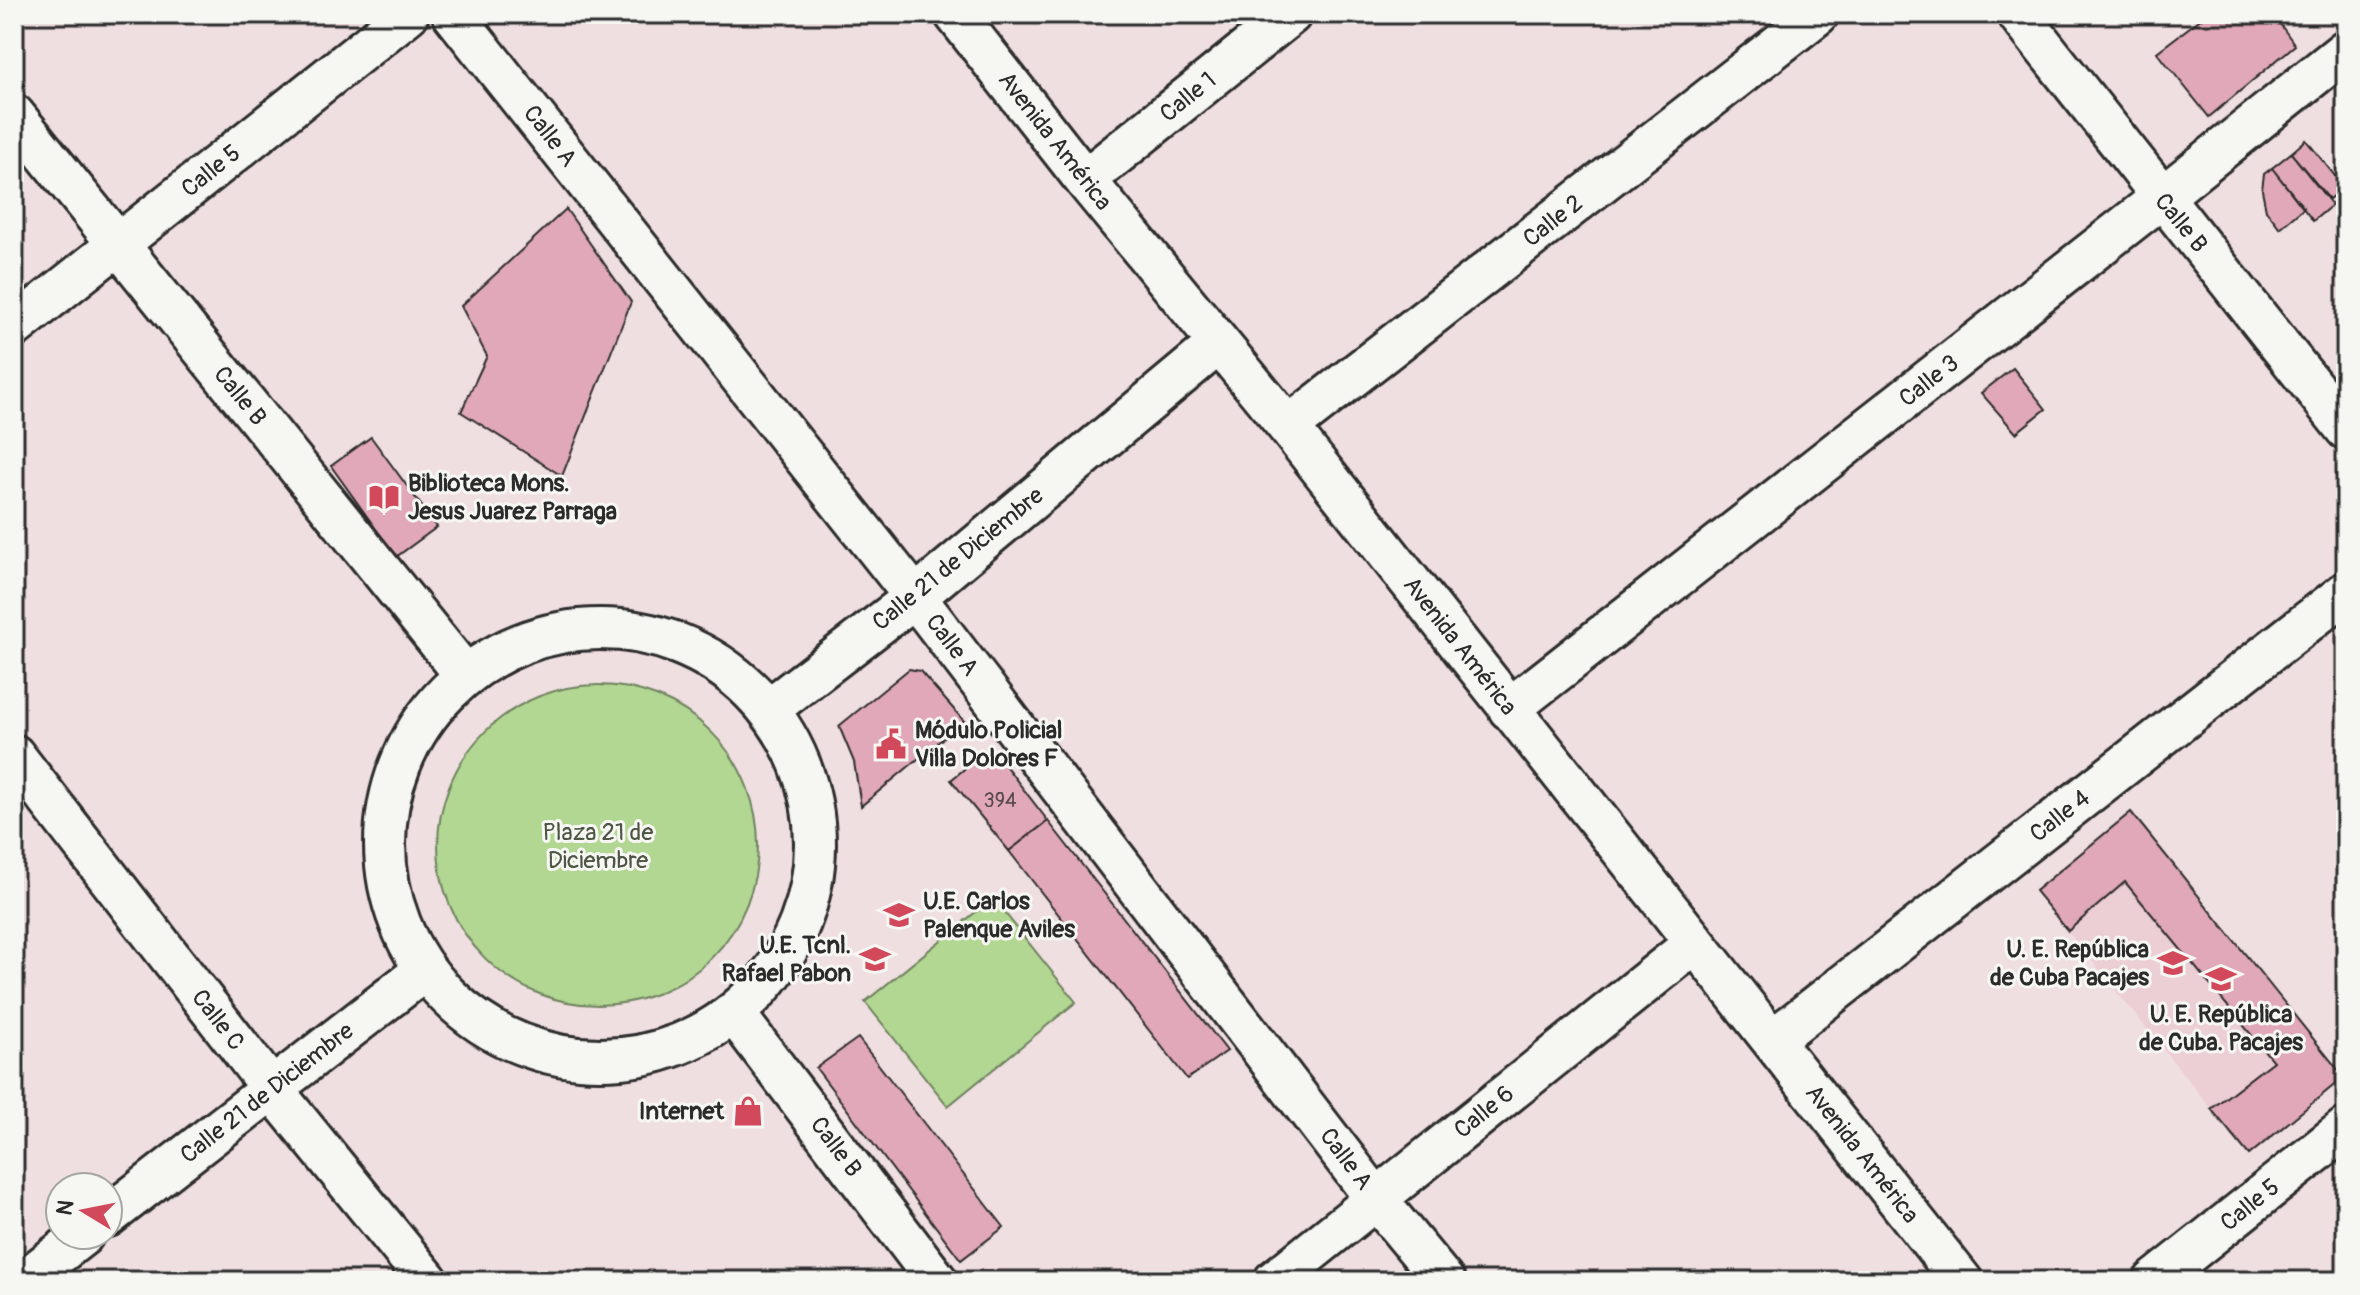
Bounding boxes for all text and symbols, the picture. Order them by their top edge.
street label: Avenida América [992,66,1118,216]
street label: Calle 1 [1154,66,1222,128]
street label: Calle A [517,99,583,173]
street label: Calle 5 [176,139,246,203]
street label: Calle B [2148,187,2214,259]
street label: Calle 2 [1517,189,1589,253]
street label: Calle 3 [1893,349,1965,413]
street label: Calle B [207,360,273,432]
place label: Biblioteca Mons. Jesus Juarez Parraga [408,469,617,526]
library icon: Biblioteca Mons. Jesus Juarez Parraga [367,480,401,514]
street label: Calle 21 de Diciembre [867,481,1050,637]
street label: Avenida América [1397,571,1523,721]
street label: Calle A [919,608,985,682]
place label: Módulo Policial Villa Dolores F [915,716,1063,773]
public building icon: Módulo Policial Villa Dolores F [874,727,908,761]
street label: Calle 4 [2024,783,2096,848]
house number: 394 [983,788,1017,813]
park label: Plaza 21 de Diciembre [543,818,654,875]
place label: U.E. Carlos Palenque Aviles [923,887,1075,944]
school or university icon: U.E. Carlos Palenque Aviles [882,898,916,932]
place label: U.E. Tcnl. Rafael Pabon [722,931,851,988]
place label: U. E. República de Cuba Pacajes [1990,935,2149,992]
school or university icon: U.E. Tcnl. Rafael Pabon [858,942,892,976]
school or university icon: U. E. República de Cuba Pacajes [2156,946,2190,980]
school or university icon: U. E. República de Cuba. Pacajes [2204,962,2238,996]
street label: Calle C [185,984,251,1056]
place label: U. E. República de Cuba. Pacajes [2139,1000,2303,1057]
street label: Calle 21 de Diciembre [175,1016,360,1170]
street label: Calle 6 [1448,1079,1520,1145]
street label: Avenida América [1799,1079,1925,1229]
shop icon: Internet [731,1094,765,1128]
place label: Internet [639,1097,725,1126]
street label: Calle B [804,1111,868,1183]
street label: Calle A [1313,1122,1379,1196]
north arrow [44,1171,124,1251]
street label: Calle 5 [2215,1173,2285,1237]
text: N [50,1198,80,1217]

